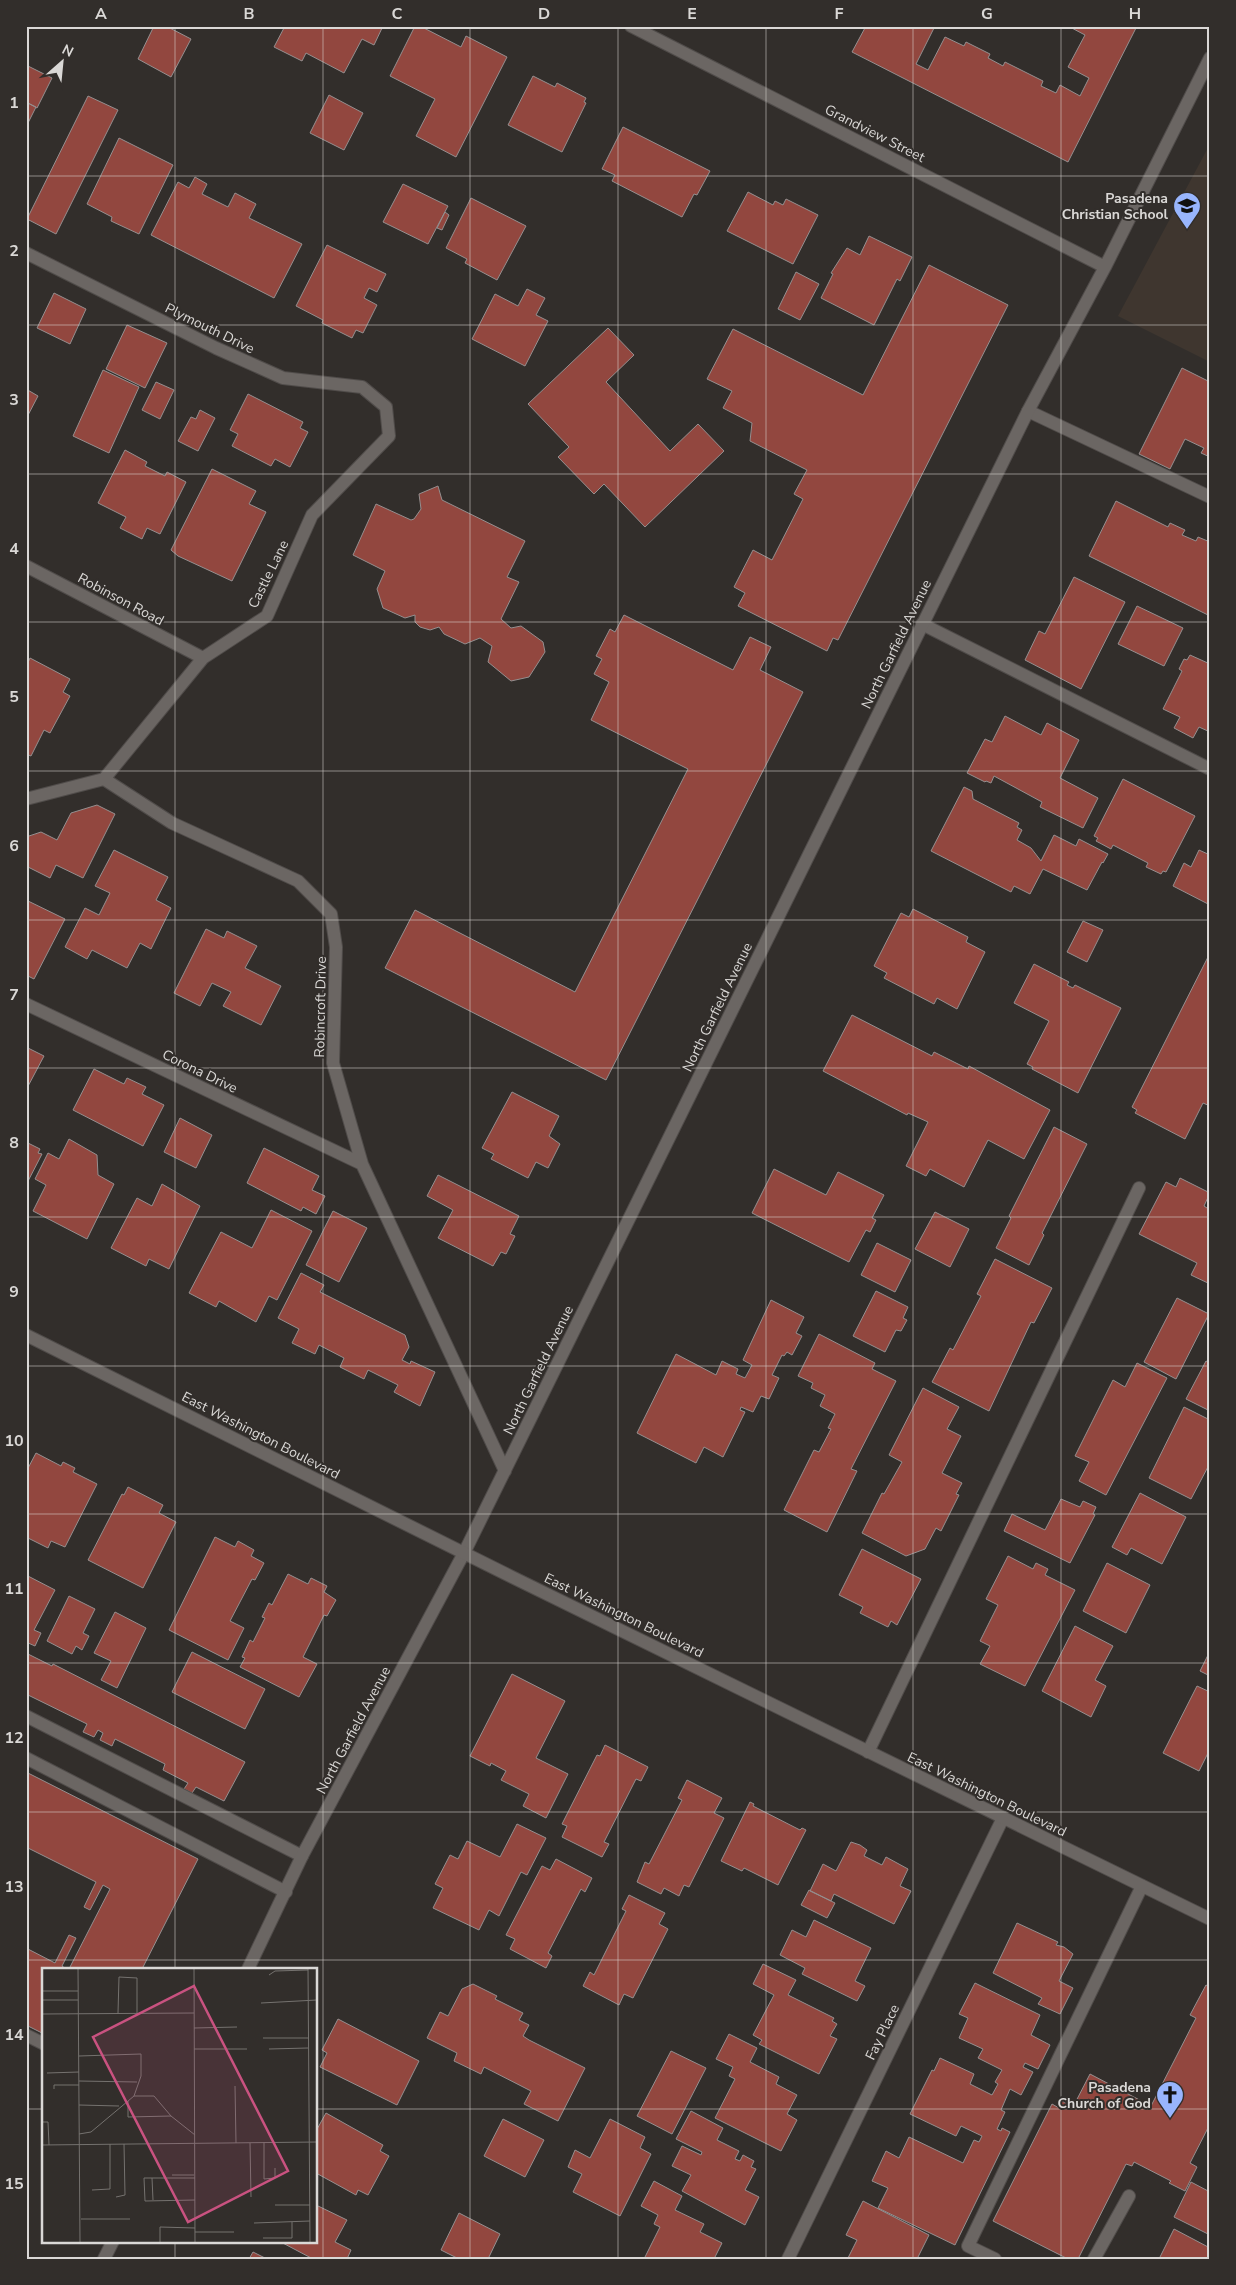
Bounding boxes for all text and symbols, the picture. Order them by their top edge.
text: A [95,3,107,25]
text: B [243,3,255,25]
text: C [392,3,403,25]
text: D [538,3,550,25]
text: E [687,3,697,25]
text: F [835,3,844,25]
text: G [981,3,993,25]
text: H [1129,3,1141,25]
north arrow [38,38,88,88]
text: N [59,40,77,62]
text: 1 [9,92,19,114]
street label: Grandview Street [821,100,928,167]
place label: Pasadena Christian School [1062,189,1169,224]
school or university icon: Pasadena Christian School [1172,191,1202,230]
text: 2 [9,240,19,262]
street label: Plymouth Drive [162,299,258,358]
text: 3 [9,389,19,411]
street label: Castle Lane [244,537,293,612]
text: 4 [9,538,19,560]
street label: Robinson Road [74,569,167,630]
street label: North Garfield Avenue [857,576,936,712]
text: 5 [9,686,19,708]
text: 6 [9,835,19,857]
street label: North Garfield Avenue [678,939,757,1075]
street label: Robincroft Drive [310,956,331,1058]
text: 7 [9,984,19,1006]
street label: Corona Drive [159,1045,241,1098]
text: 8 [9,1132,19,1154]
text: 9 [9,1281,19,1303]
street label: North Garfield Avenue [499,1302,578,1438]
street label: East Washington Boulevard [178,1387,343,1484]
text: 10 [4,1430,24,1452]
street label: East Washington Boulevard [541,1569,707,1662]
text: 11 [4,1578,24,1600]
street label: North Garfield Avenue [312,1663,395,1797]
text: 12 [4,1727,24,1749]
street label: East Washington Boulevard [904,1748,1070,1841]
text: 13 [4,1876,24,1898]
inset map [42,1968,318,2242]
street label: Fay Place [861,2001,904,2063]
text: 14 [4,2024,24,2046]
place label: Pasadena Church of God [1058,2078,1151,2113]
church icon: Pasadena Church of God [1155,2080,1185,2119]
text: 15 [4,2173,24,2195]

